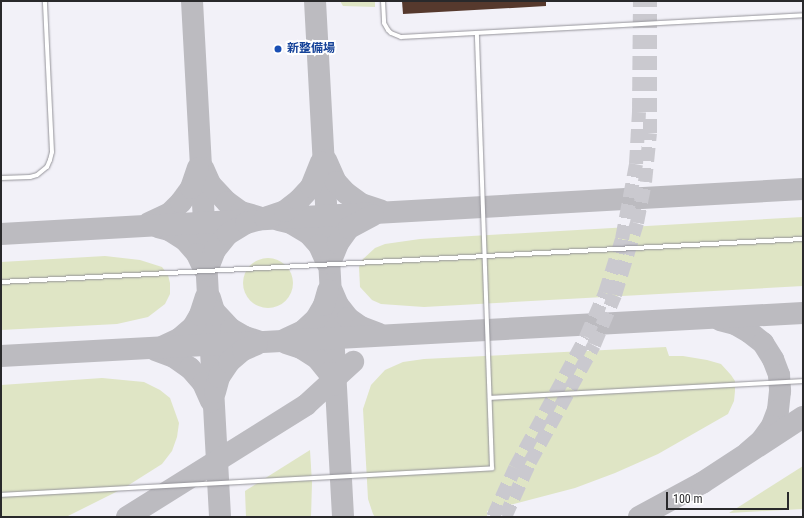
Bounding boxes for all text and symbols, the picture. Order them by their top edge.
place label: 新整備場 [287,42,335,56]
marker: 新整備場 [272,43,284,55]
scale bar [668,484,791,510]
text: 100 m [673,492,703,506]

